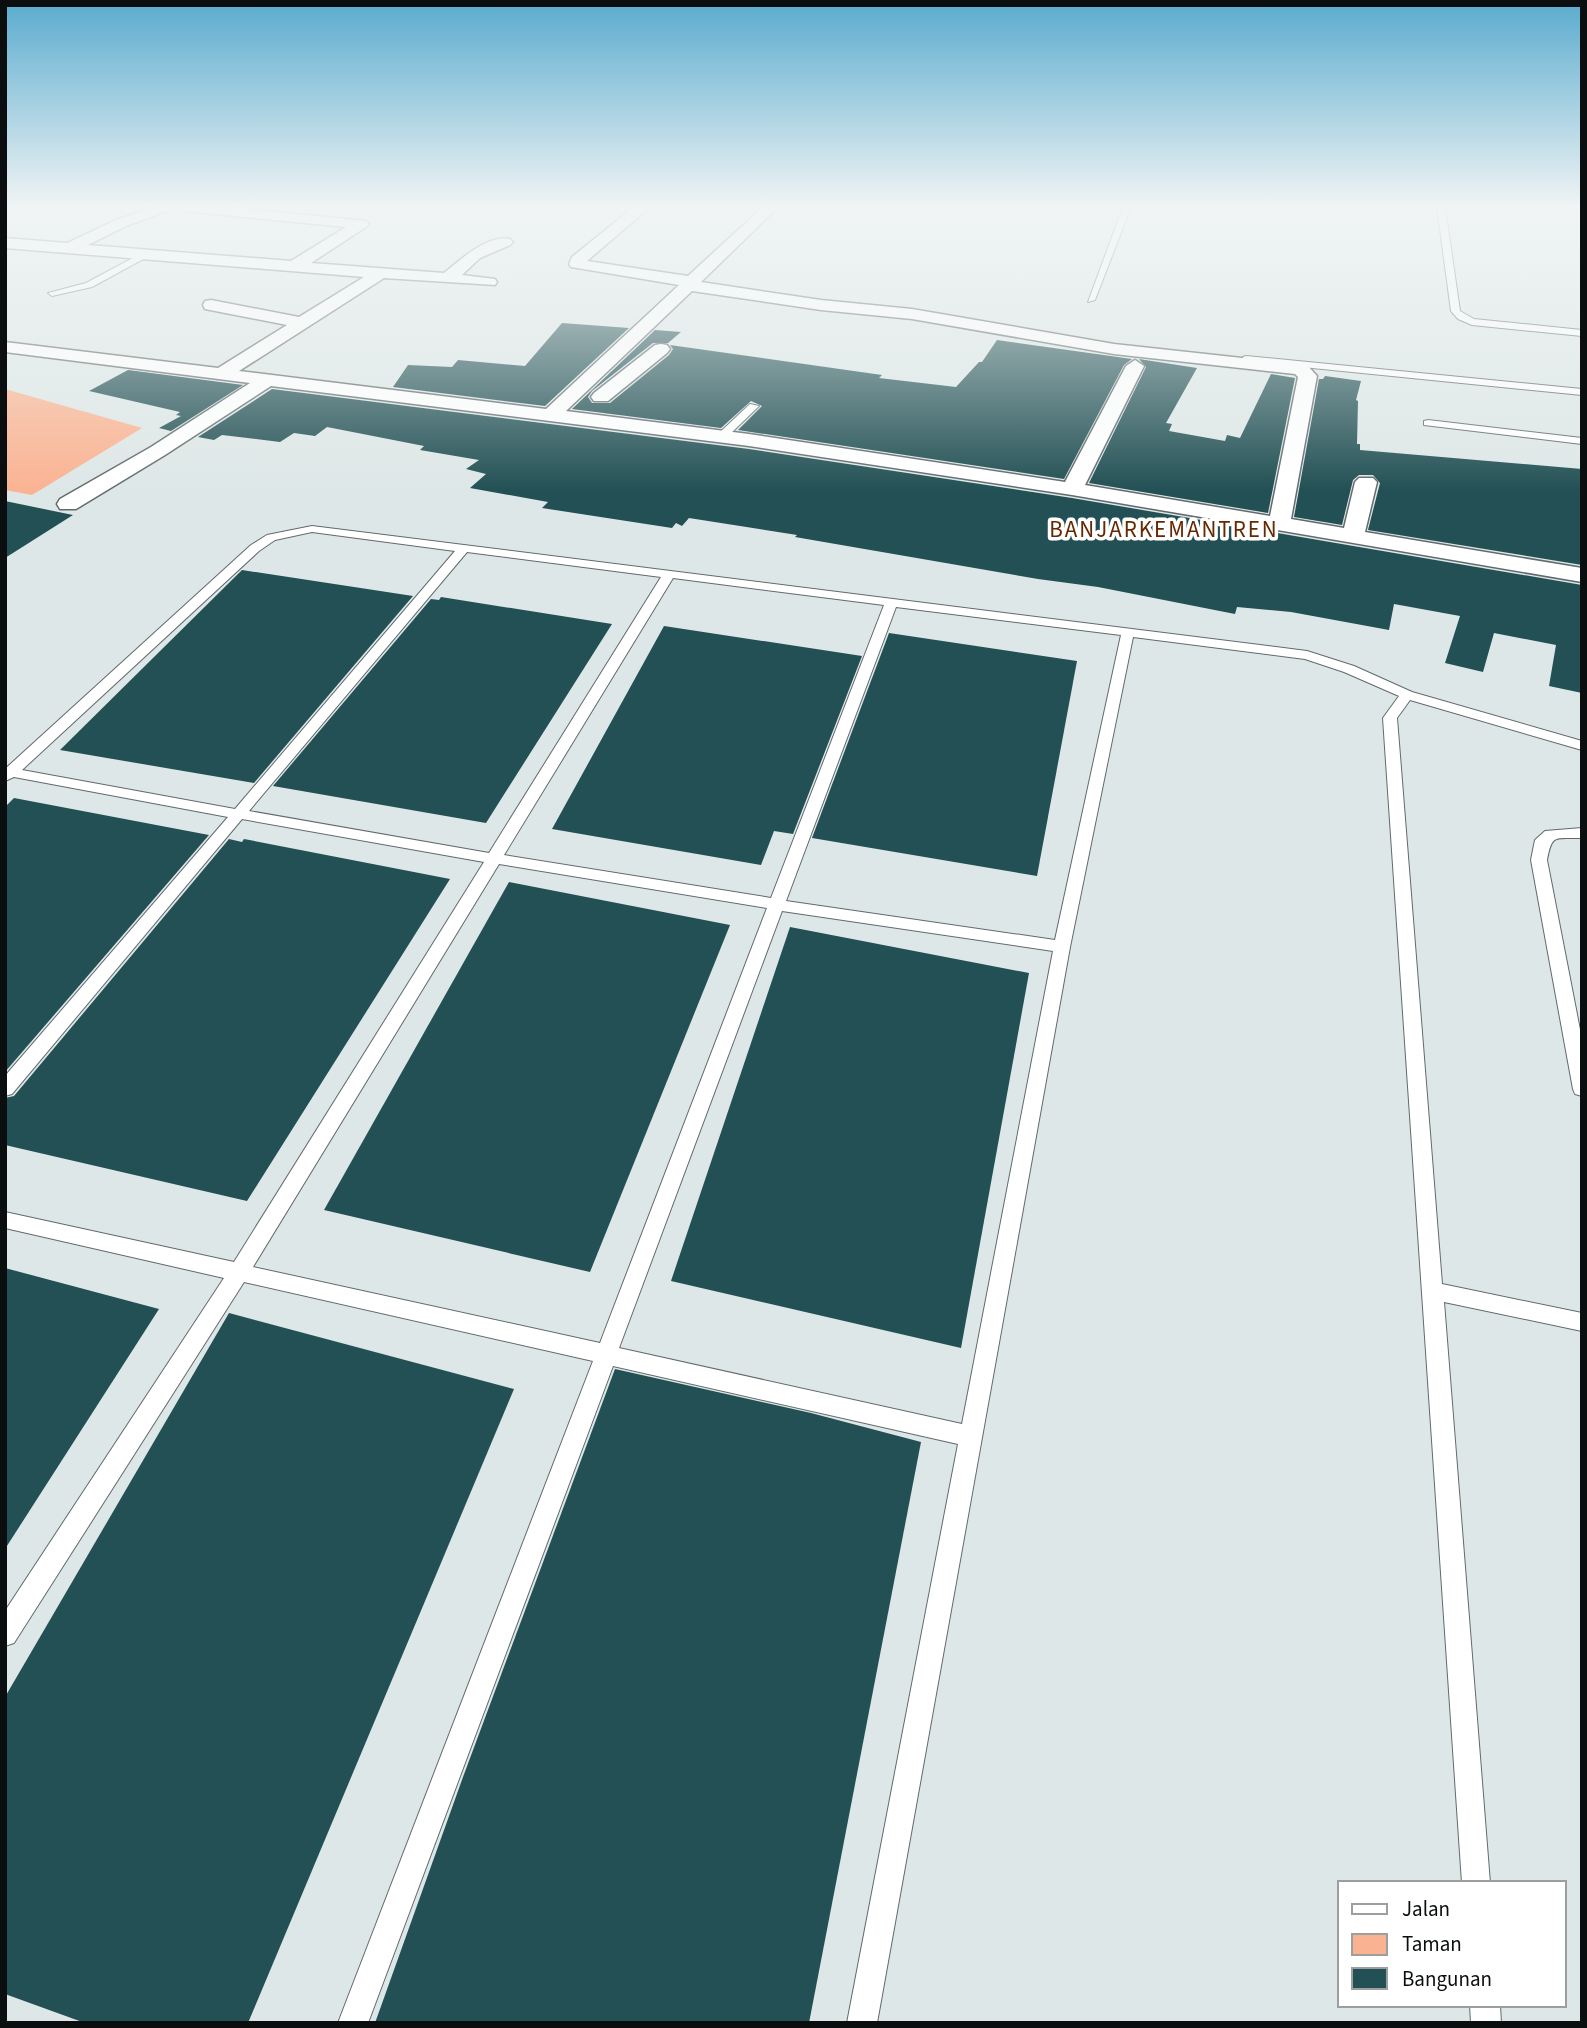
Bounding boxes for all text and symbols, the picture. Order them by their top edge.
district label: BANJARKEMANTREN [1049,513,1279,546]
legend [1338,1881,1566,2007]
text: Jalan [1402,1894,1450,1924]
text: Taman [1402,1929,1462,1959]
text: Bangunan [1402,1964,1492,1994]

